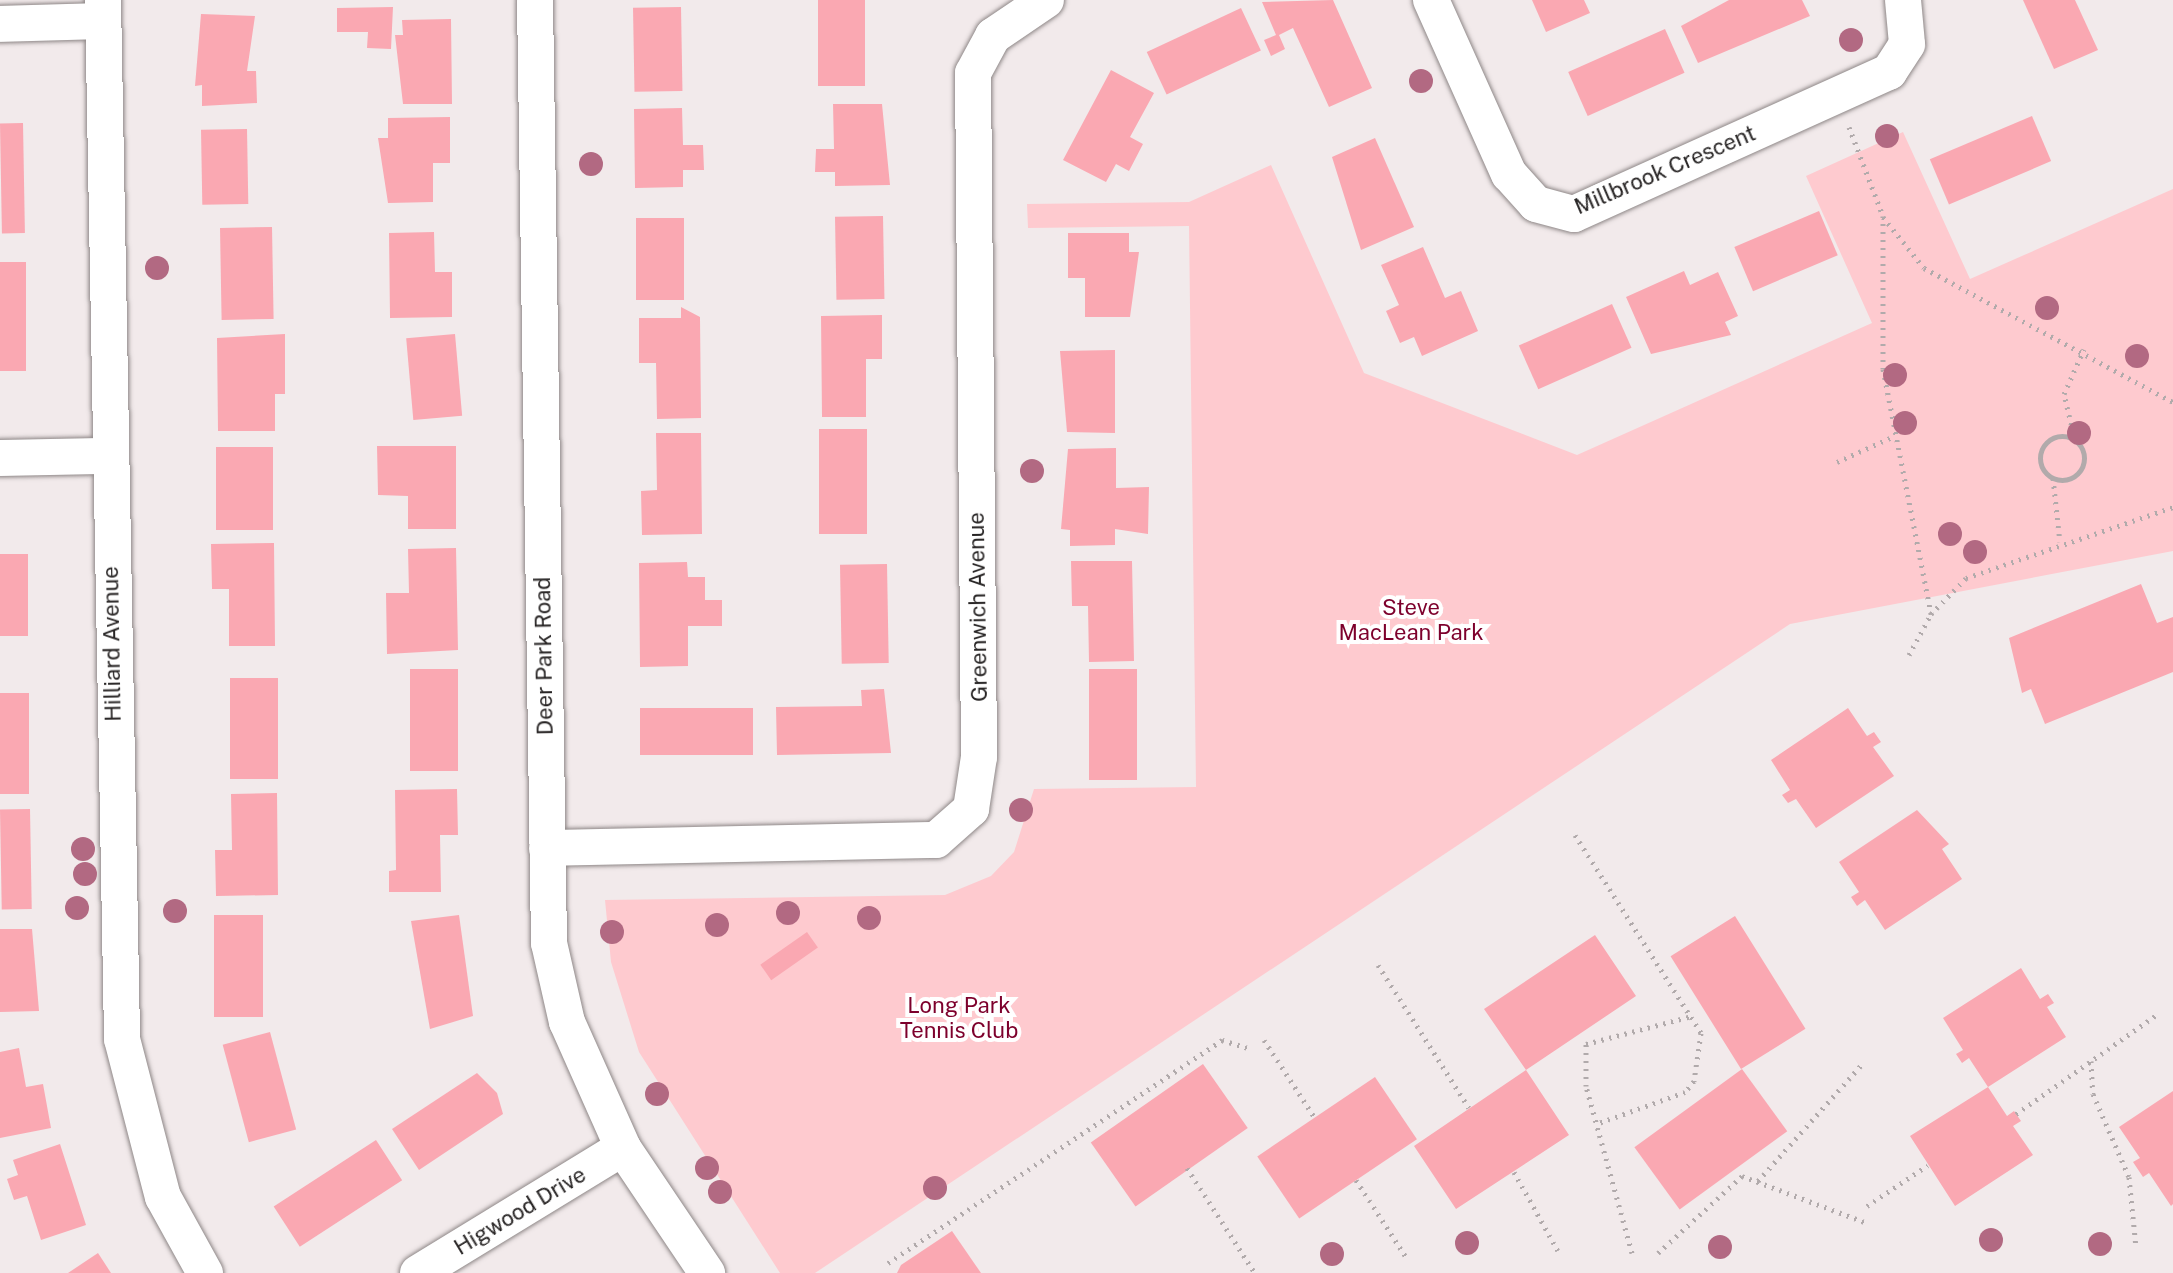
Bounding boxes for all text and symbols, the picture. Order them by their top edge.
street label: Millbrook Crescent [1570,120,1760,220]
street label: Greenwich Avenue [963,512,993,702]
street label: Hilliard Avenue [97,566,127,722]
street label: Deer Park Road [529,577,559,735]
park label: Steve MacLean Park [1338,594,1484,646]
park label: Long Park Tennis Club [900,992,1018,1044]
street label: Higwood Drive [449,1161,591,1261]

